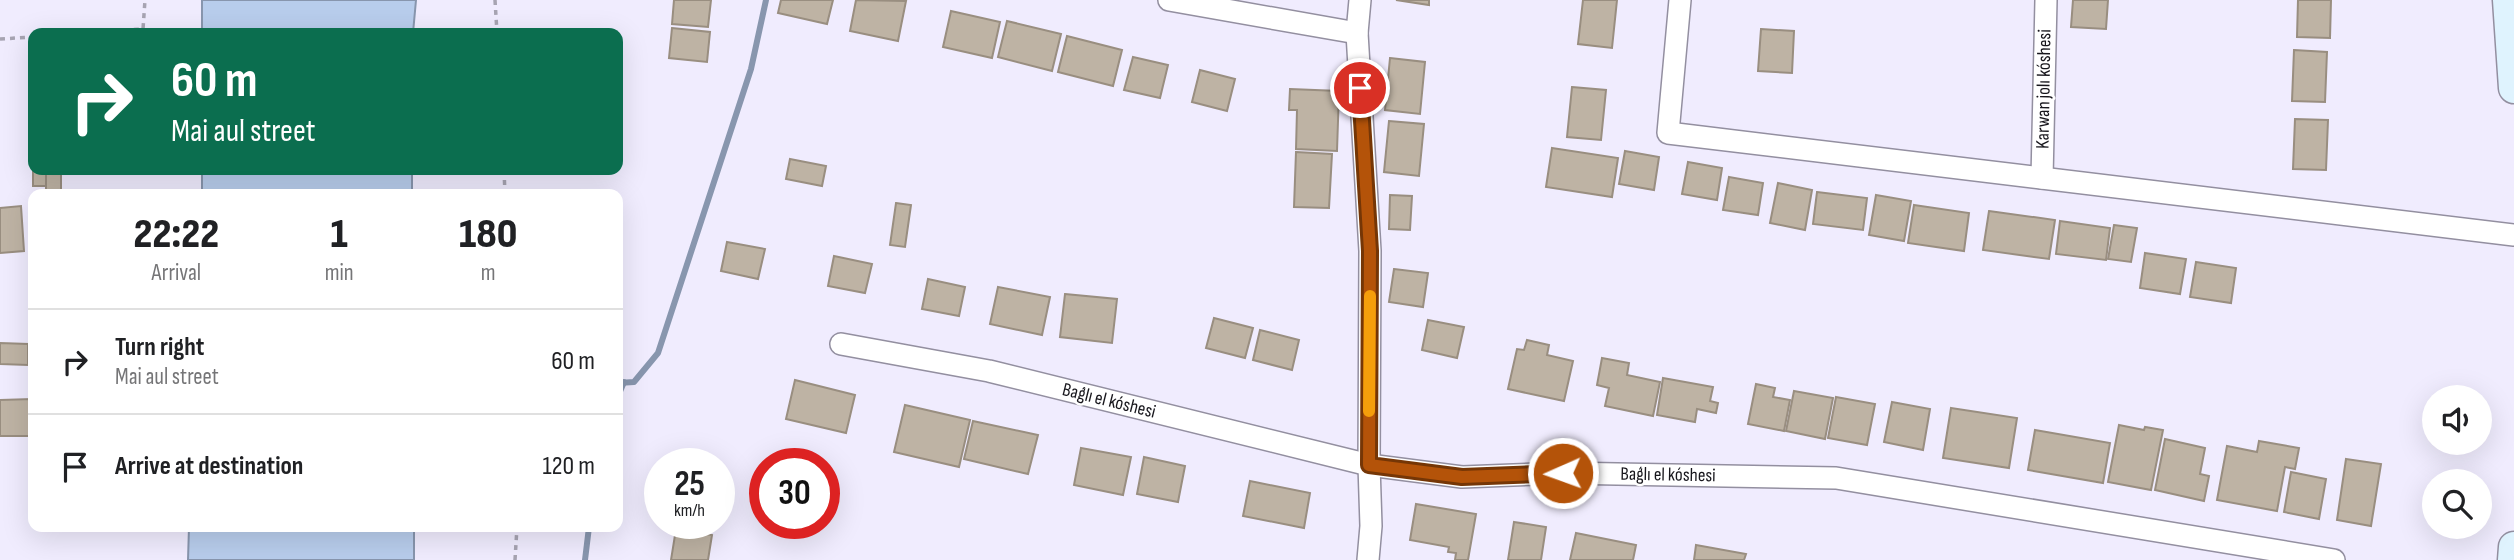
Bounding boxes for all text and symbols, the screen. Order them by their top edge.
street label: Karwan jolı kóshesi [2031,29,2057,149]
text: 60 m [171,52,258,111]
icon: right [56,56,147,147]
pin [1330,58,1390,118]
icon: arrive [1341,69,1379,107]
text: Mai aul street [171,112,315,151]
text: 22:22 [134,209,219,260]
text: 1 [330,209,348,260]
text: 180 [459,209,517,260]
text: Arrival [152,259,201,287]
text: min [325,259,354,287]
text: m [481,259,496,287]
text: Turn right [115,332,204,363]
icon: right [56,343,94,381]
text: 60 m [551,346,595,377]
text: Mai aul street [115,363,219,391]
street label: Baǵlı el kóshesi [1060,378,1158,424]
map controls [2422,385,2492,539]
button: sound [2422,385,2492,455]
position arrow [1526,436,1600,510]
icon: arrive [56,448,94,486]
speed limit sign: 30 [749,448,840,539]
text: Arrive at destination [115,451,303,482]
text: 120 m [542,451,595,482]
text: 25 [674,463,705,506]
street label: Baǵlı el kóshesi [1620,463,1716,487]
button: search [2422,469,2492,539]
text: km/h [674,500,705,521]

